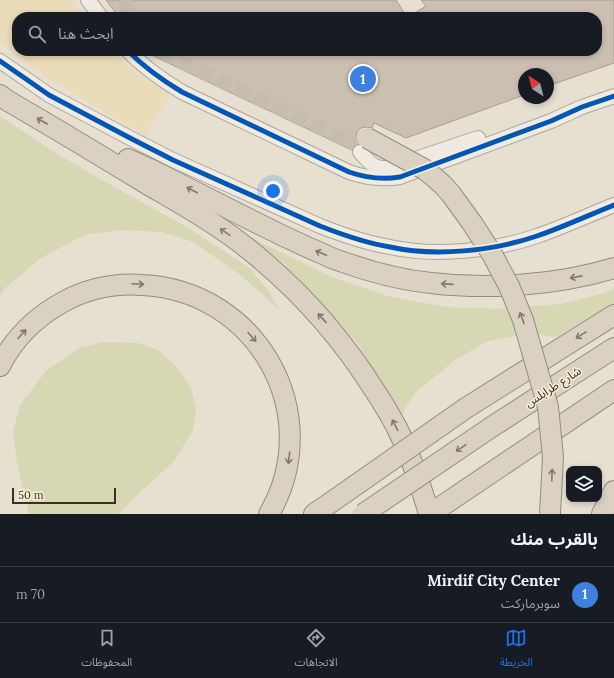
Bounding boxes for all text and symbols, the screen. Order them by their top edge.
search box [12,12,602,56]
icon: search [26,23,48,45]
text: ابحث هنا [58,24,114,43]
pin: 1 [350,64,376,94]
north arrow [518,68,554,104]
one-way arrow [36,117,48,125]
your location [263,181,283,201]
one-way arrow [186,186,198,193]
one-way arrow [220,228,231,236]
one-way arrow [316,249,328,257]
one-way arrow [570,273,583,281]
one-way arrow [131,281,144,288]
one-way arrow [441,281,454,288]
one-way arrow [518,312,526,324]
one-way arrow [317,313,326,324]
one-way arrow [17,329,27,339]
one-way arrow [248,332,257,343]
one-way arrow [575,332,587,340]
street label: شارع طرابلس [522,363,585,412]
one-way arrow [391,420,398,432]
one-way arrow [455,444,466,452]
one-way arrow [285,451,292,464]
map controls [566,466,602,502]
button: layers [566,466,602,502]
one-way arrow [548,469,556,482]
scale bar [12,486,116,505]
text: 50 m [18,488,44,502]
text: بالقرب منك [511,528,598,550]
text: Mirdif City Center [427,571,560,590]
text: 70 m [16,586,45,603]
text: 1 [582,586,588,603]
text: سوبرماركت [501,595,560,612]
tab: المحفوظات [81,627,132,674]
tab: الاتجاهات [295,627,338,674]
tab: الخريطة [500,627,533,674]

